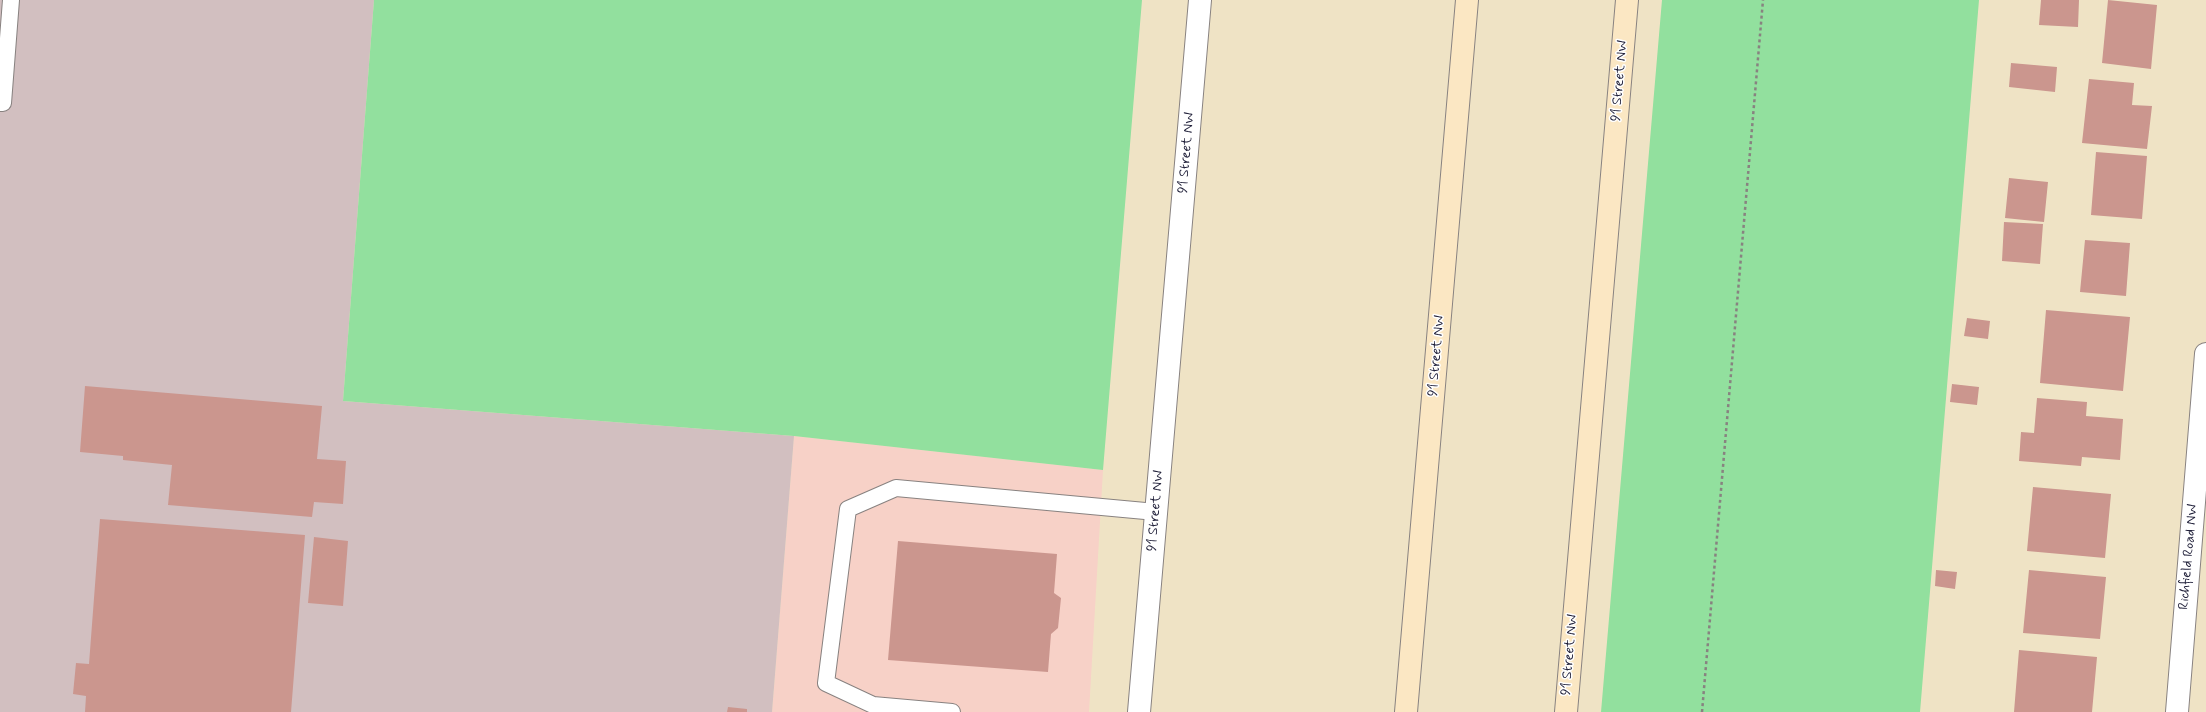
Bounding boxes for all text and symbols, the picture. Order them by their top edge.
street label: 91 Street NW [1608,40,1632,122]
street label: 91 Street NW [1175,112,1199,194]
street label: 91 Street NW [1425,315,1449,397]
street label: 91 Street NW [1144,470,1168,552]
street label: Richfield Road NW [2176,504,2202,610]
street label: 91 Street NW [1558,614,1582,696]

